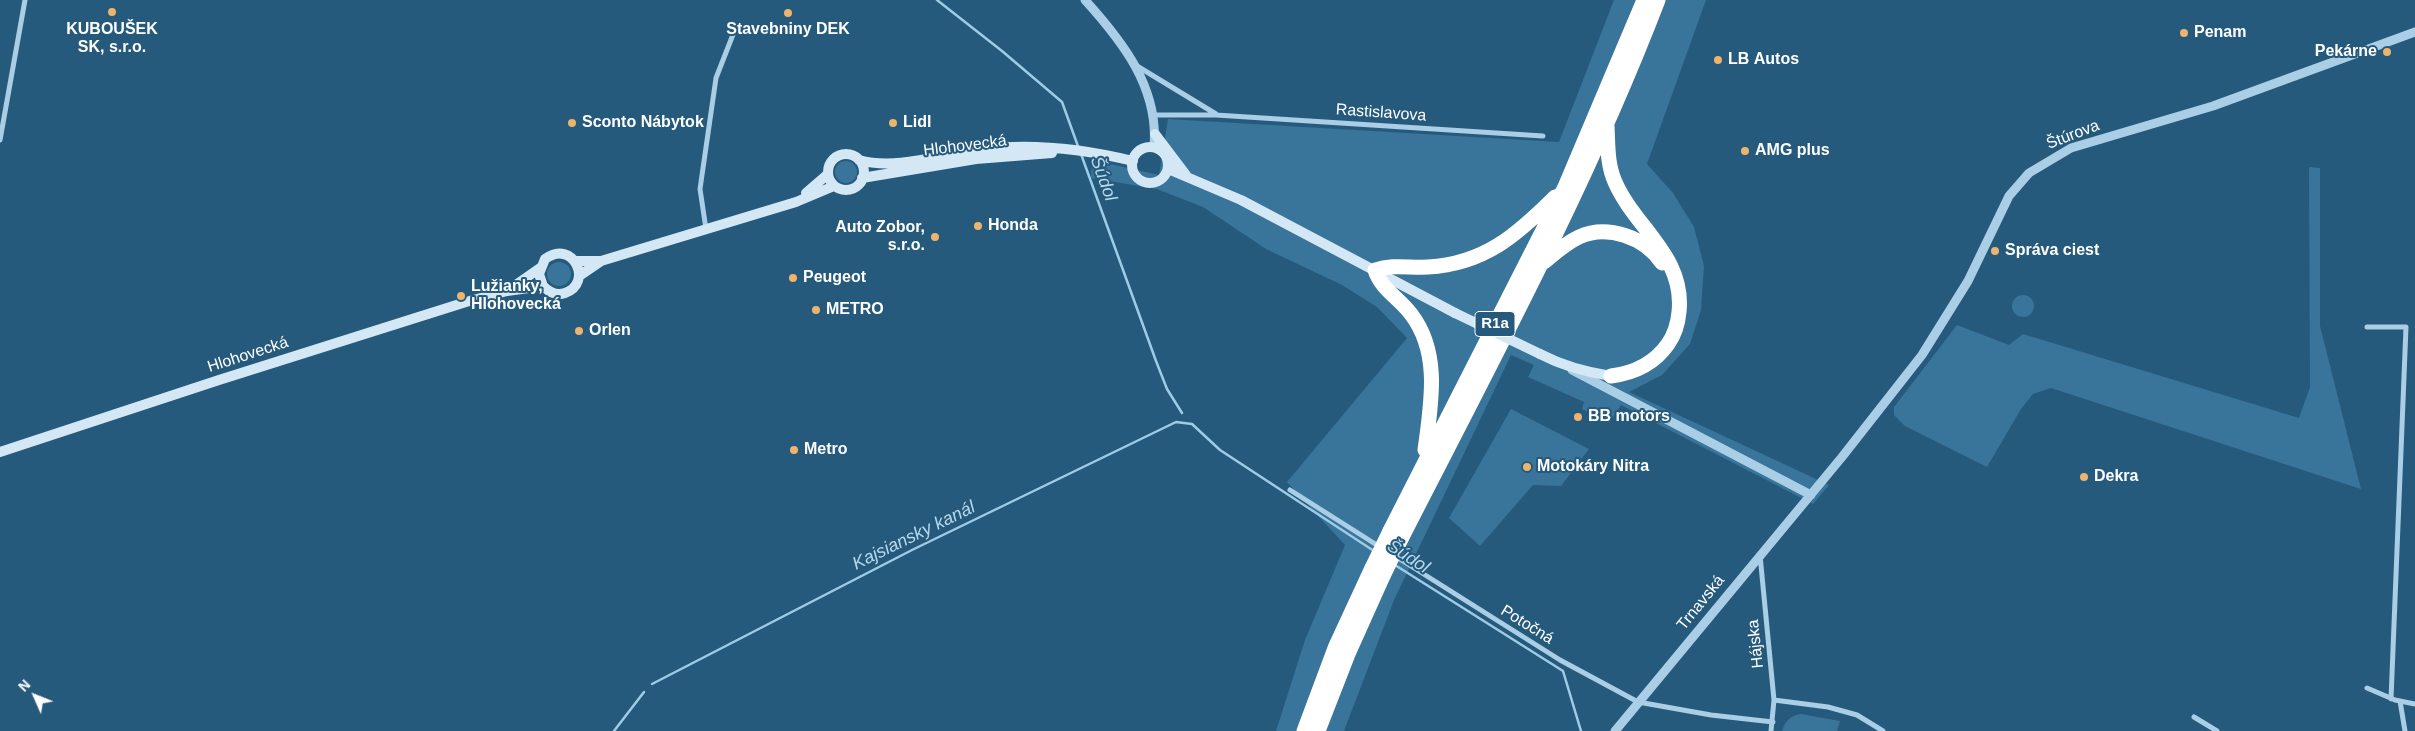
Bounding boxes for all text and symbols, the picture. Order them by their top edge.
marker: KUBOUŠEK SK, s.r.o. [106,6,118,18]
marker: Stavebniny DEK [782,7,794,19]
place label: KUBOUŠEK SK, s.r.o. [66,20,158,58]
place label: Stavebniny DEK [726,20,850,40]
place label: Penam [2194,23,2246,43]
marker: Penam [2178,27,2190,39]
place label: Pekárne [2315,42,2377,62]
marker: Pekárne [2381,46,2393,58]
place label: LB Autos [1728,50,1799,70]
marker: LB Autos [1712,54,1724,66]
street label: Rastislavova [1335,100,1427,126]
place label: Sconto Nábytok [582,113,704,133]
place label: Lidl [903,113,931,133]
street label: Štúrova [2044,116,2102,154]
marker: Sconto Nábytok [566,117,578,129]
marker: Lidl [887,117,899,129]
street label: Hlohovecká [922,131,1008,161]
place label: AMG plus [1755,141,1830,161]
marker: AMG plus [1739,145,1751,157]
water label: Šúdol [1085,154,1121,204]
place label: Honda [988,216,1038,236]
place label: Auto Zobor, s.r.o. [835,218,925,256]
marker: Honda [972,220,984,232]
marker: Auto Zobor, s.r.o. [929,231,941,243]
place label: Správa ciest [2005,241,2099,261]
marker: Správa ciest [1989,245,2001,257]
place label: Peugeot [803,268,866,288]
marker: Peugeot [787,272,799,284]
place label: Lužianky, Hlohovecká [471,277,561,315]
marker: Lužianky, Hlohovecká [455,290,467,302]
place label: METRO [826,300,884,320]
marker: METRO [810,304,822,316]
road number: R1a [1475,312,1515,336]
place label: Orlen [589,321,631,341]
marker: Orlen [573,325,585,337]
street label: Hlohovecká [205,333,291,377]
place label: BB motors [1588,407,1670,427]
marker: BB motors [1572,411,1584,423]
place label: Metro [804,440,848,460]
marker: Metro [788,444,800,456]
place label: Motokáry Nitra [1537,457,1649,477]
marker: Motokáry Nitra [1521,461,1533,473]
place label: Dekra [2094,467,2138,487]
marker: Dekra [2078,471,2090,483]
water label: Kajsiansky kanál [849,497,979,575]
water label: Šúdol [1383,535,1433,579]
street label: Trnavská [1673,572,1729,634]
street label: Potočná [1497,601,1557,649]
street label: Hájska [1744,619,1768,669]
north arrow [10,671,60,721]
text: N [15,676,33,695]

